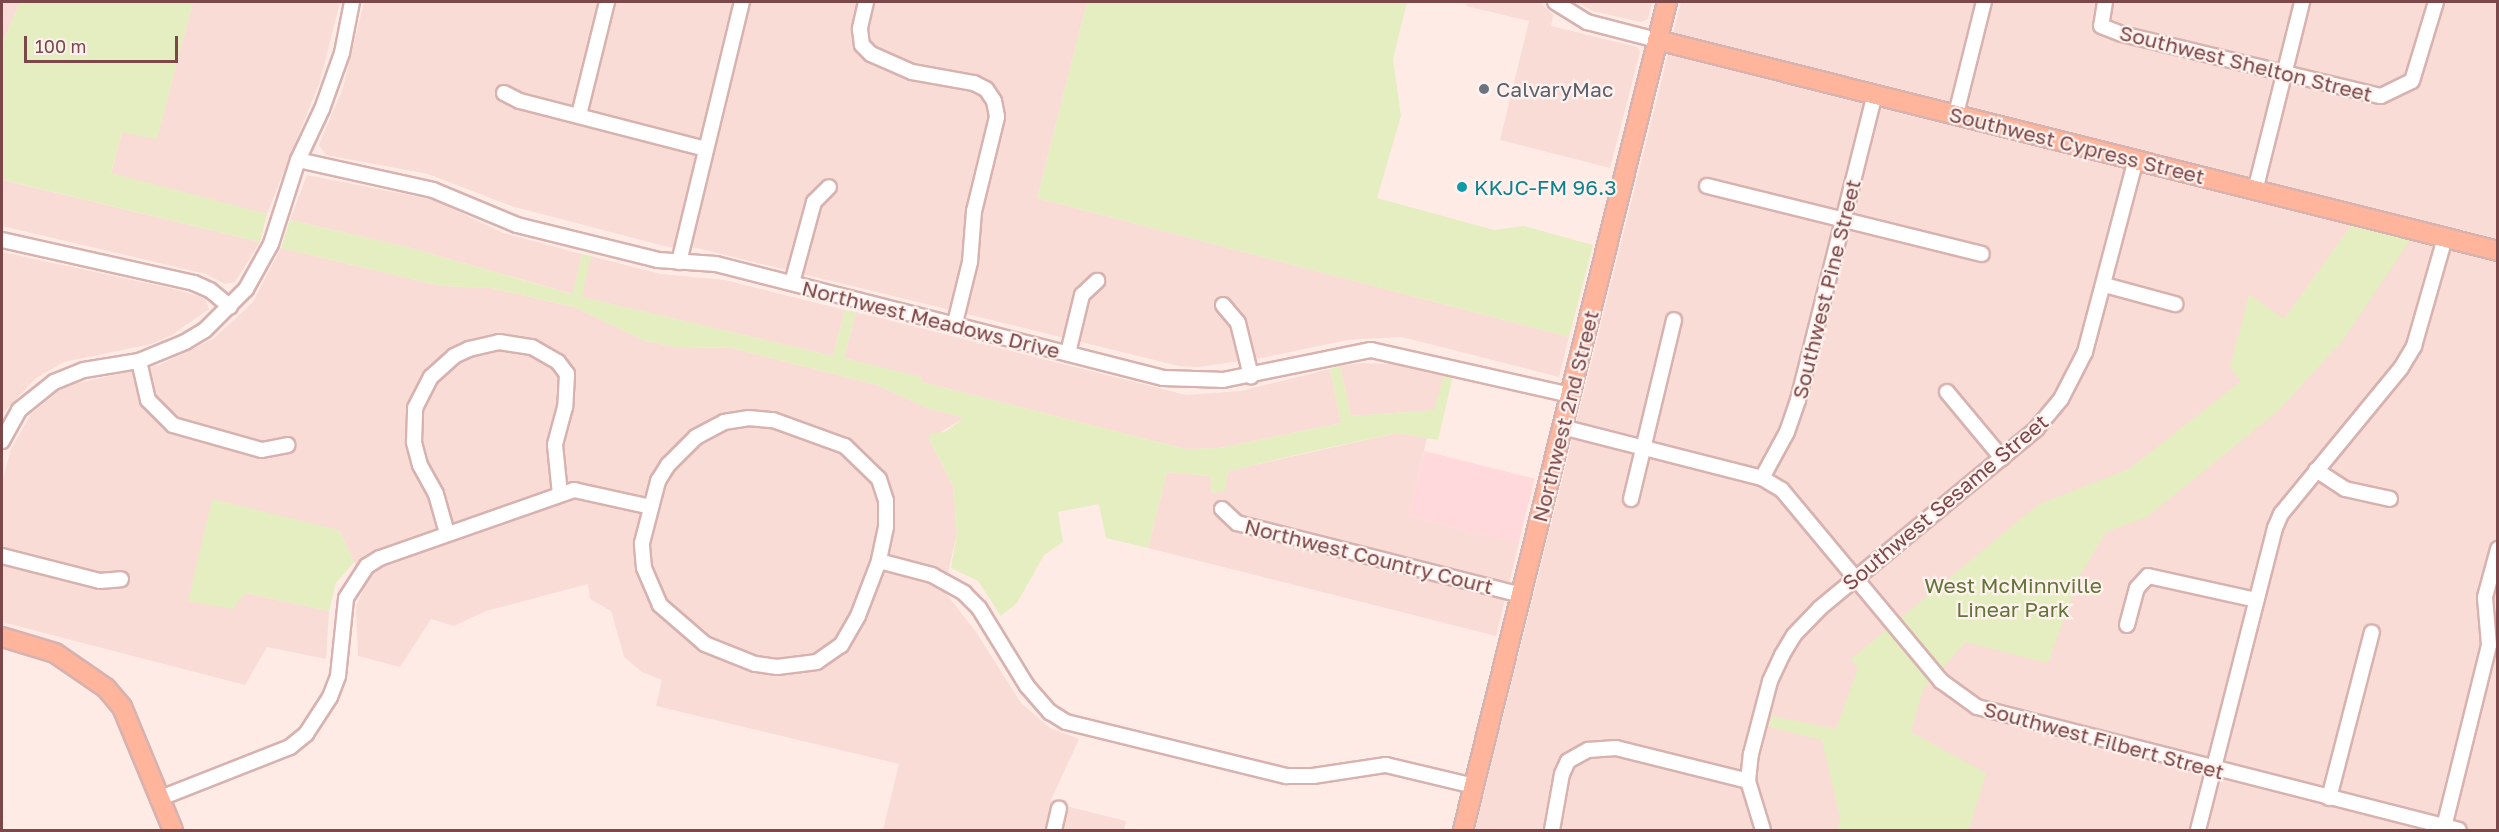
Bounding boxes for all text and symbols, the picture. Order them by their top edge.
street label: Southwest Shelton Street [2117,19,2375,107]
scale bar [27,24,182,62]
text: 100 m [35,35,86,57]
place label: CalvaryMac [1496,76,1613,102]
marker: CalvaryMac [1477,82,1491,96]
street label: Southwest Cypress Street [1947,101,2207,189]
place label: KKJC-FM 96.3 [1474,174,1616,200]
street label: Southwest Pine Street [1786,177,1866,401]
marker: KKJC-FM 96.3 [1455,180,1469,194]
street label: Northwest Meadows Drive [799,275,1063,363]
street label: Northwest 2nd Street [1526,307,1604,525]
street label: Southwest Sesame Street [1837,409,2053,595]
street label: Northwest Country Court [1242,513,1496,599]
park label: West McMinnville Linear Park [1924,572,2102,622]
street label: Southwest Filbert Street [1981,696,2227,784]

